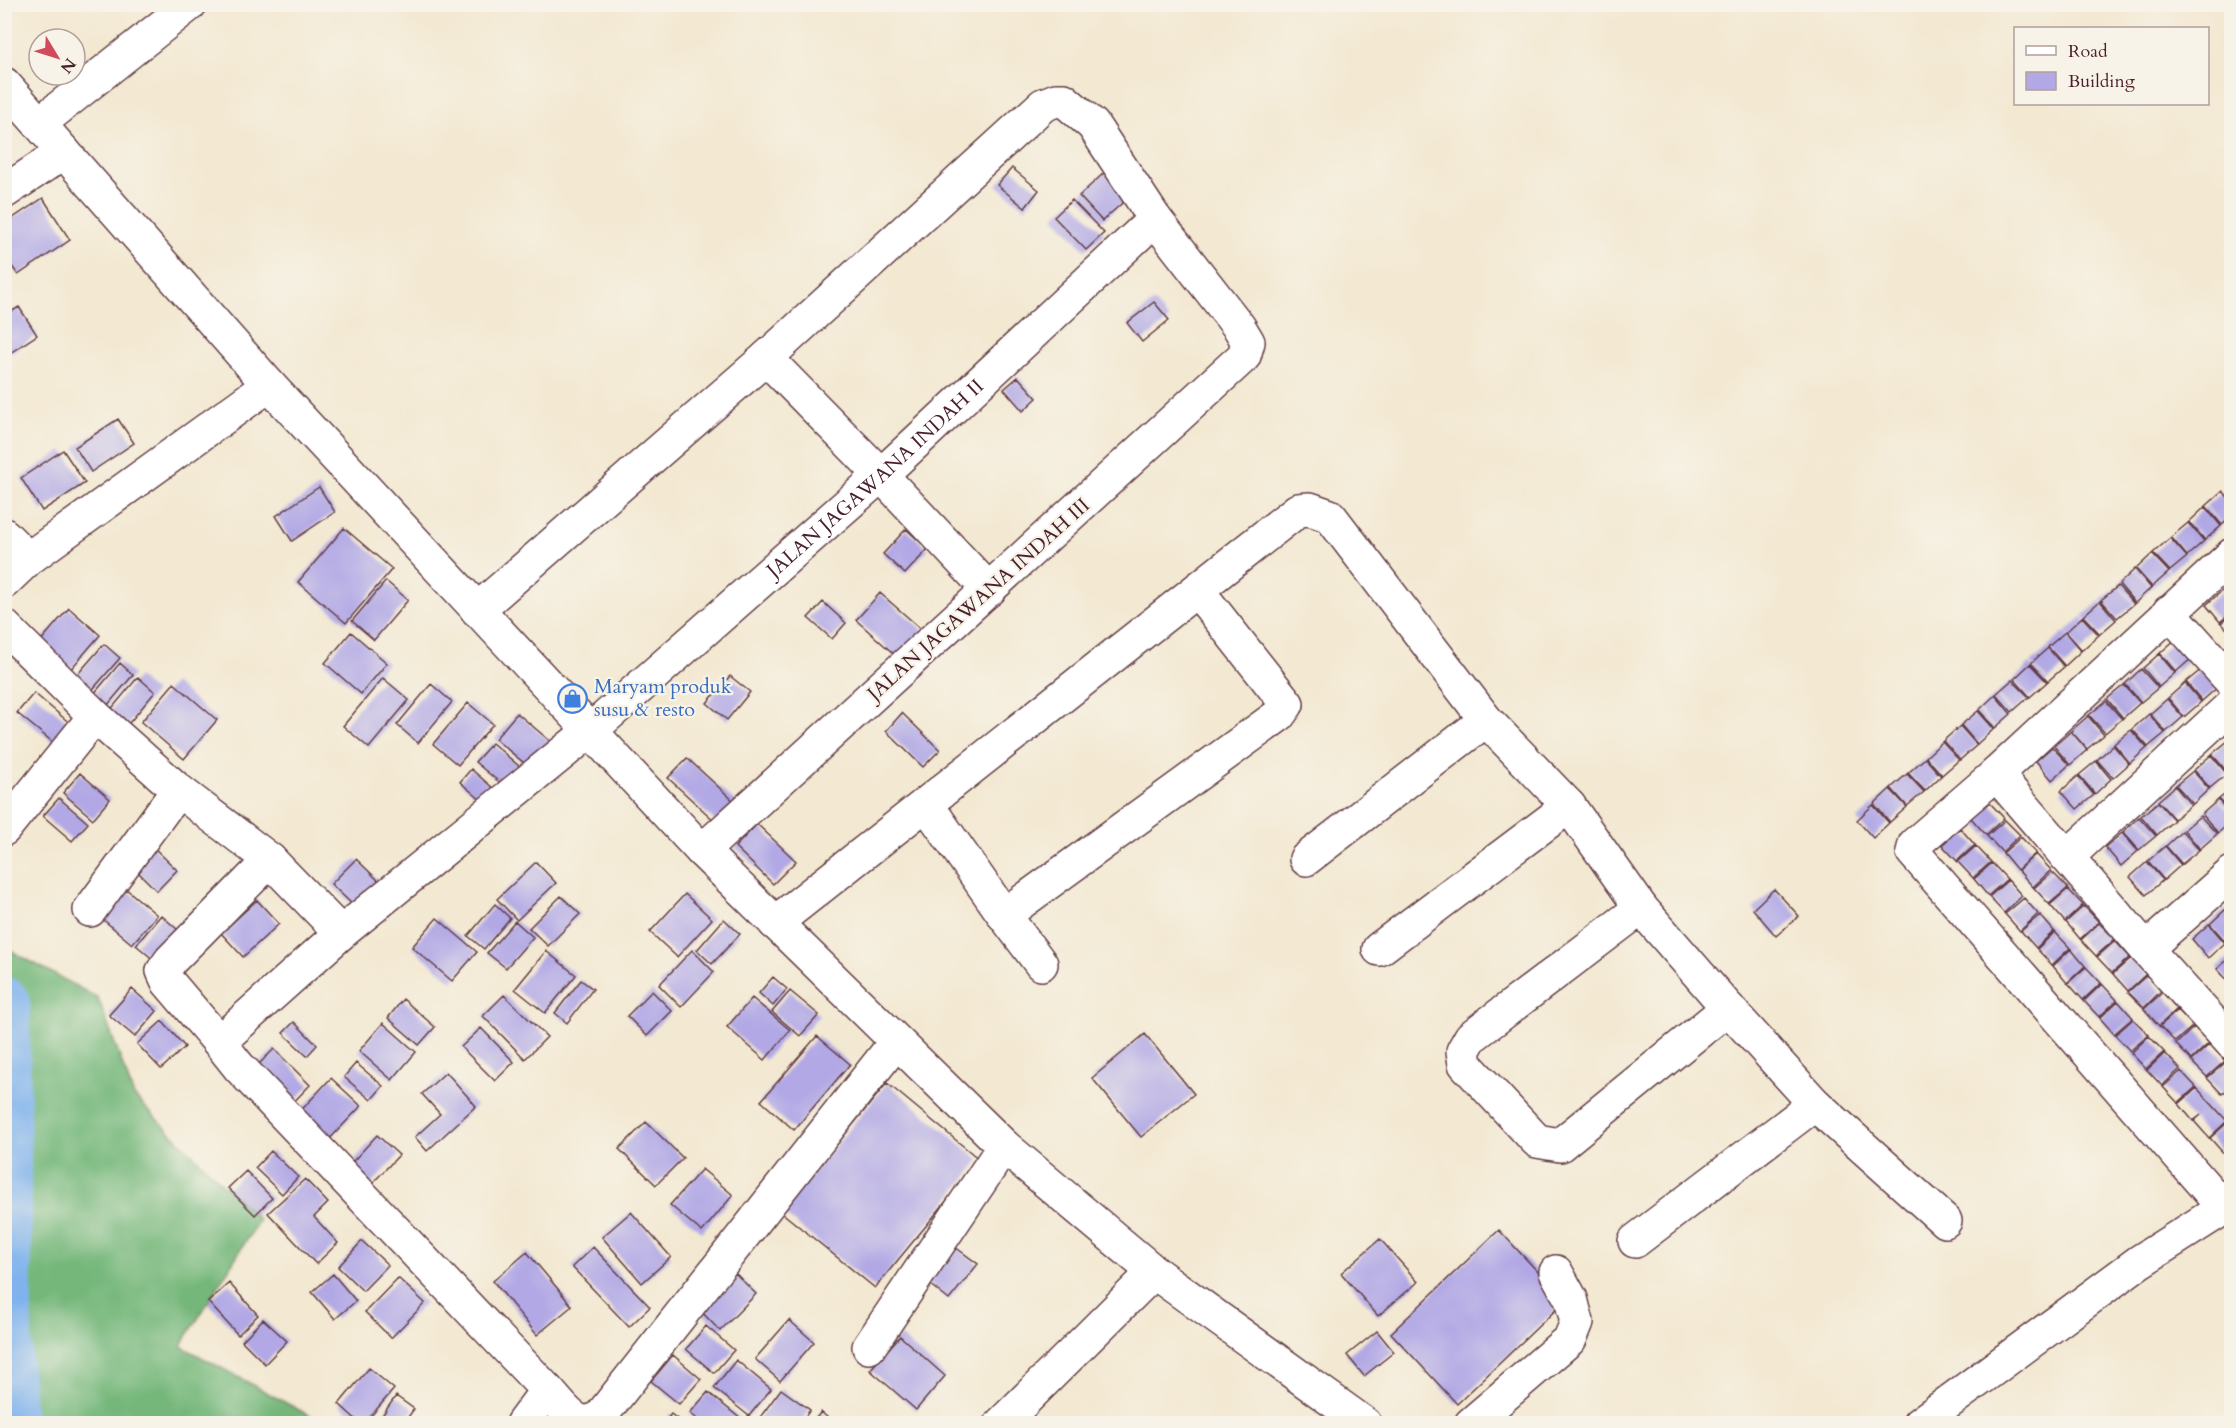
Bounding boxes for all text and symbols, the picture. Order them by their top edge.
north arrow [27,27,87,87]
legend [2014,27,2209,105]
text: Road [2068,39,2108,64]
text: N [55,53,81,78]
text: Building [2068,69,2136,94]
street label: JALAN JAGAWANA INDAH II [759,373,990,586]
street label: JALAN JAGAWANA INDAH III [859,492,1095,709]
place label: Maryam produk susu & resto [594,673,732,723]
shop icon: Maryam produk susu & resto [557,682,589,714]

